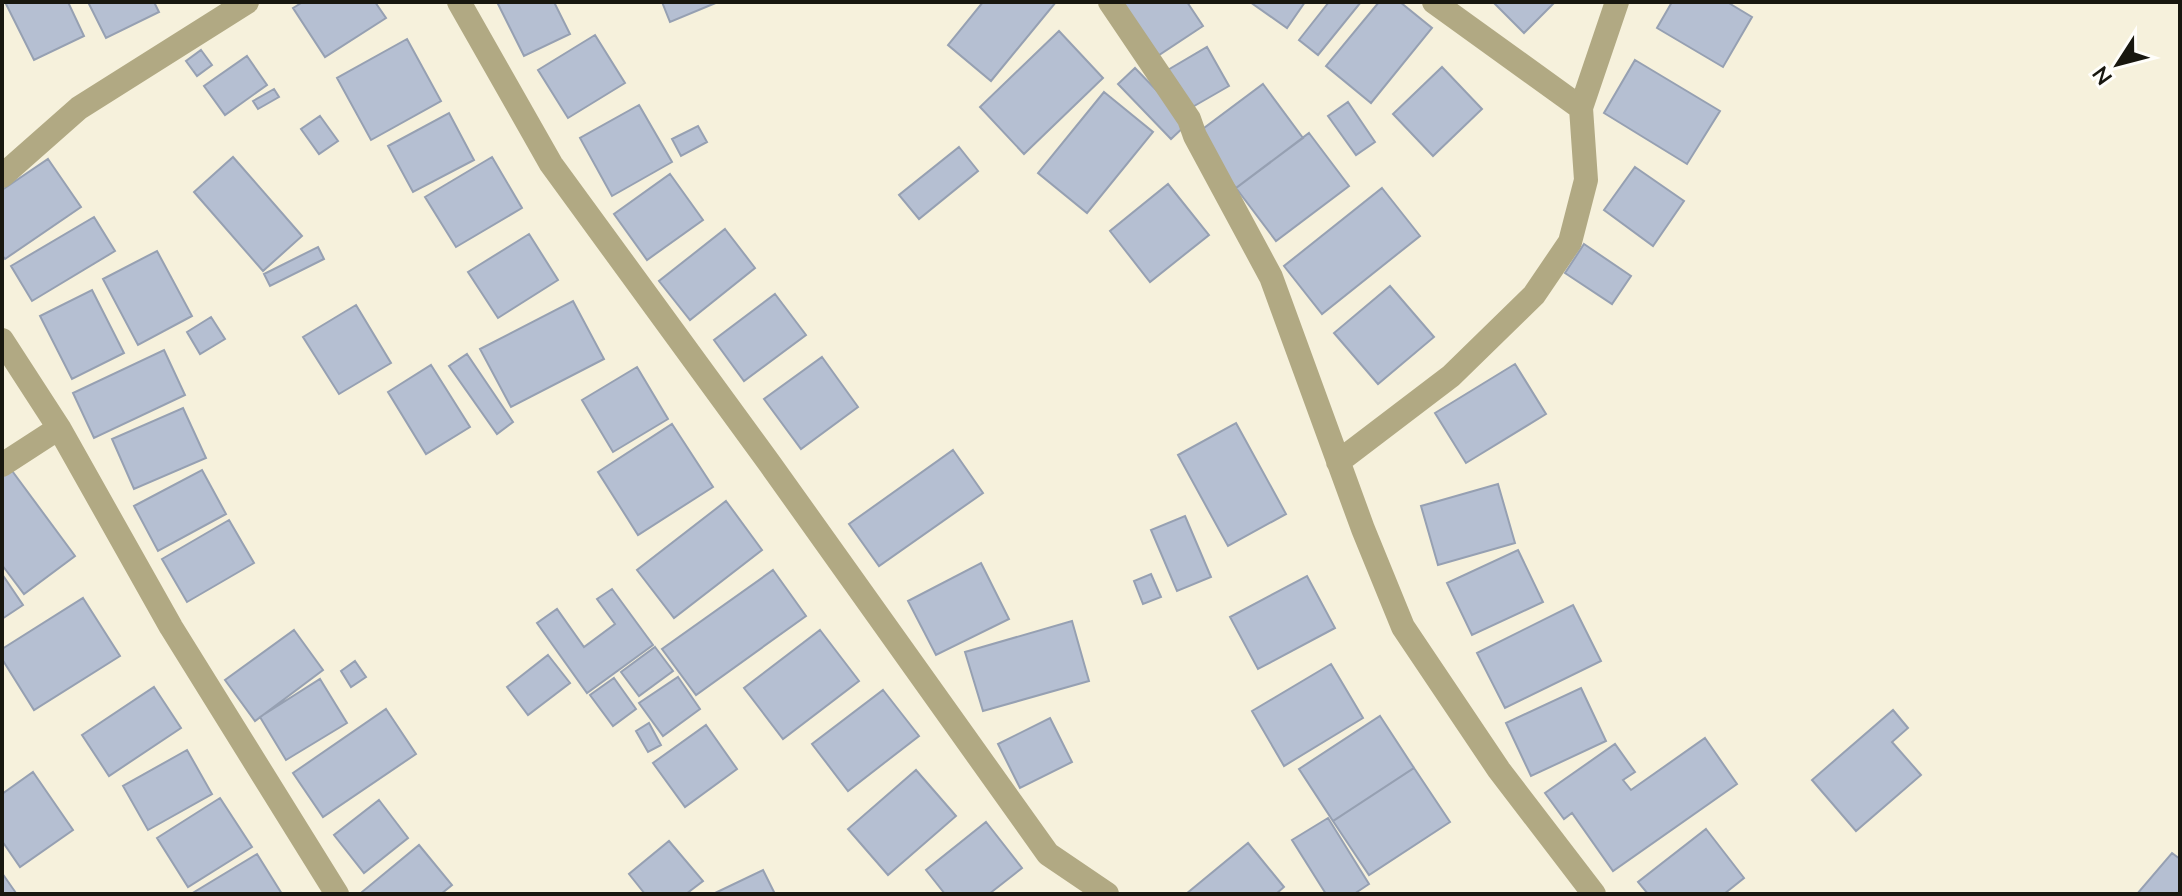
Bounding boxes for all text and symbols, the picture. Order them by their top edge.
north arrow [2078,24,2158,104]
text: N [2086,60,2120,91]

